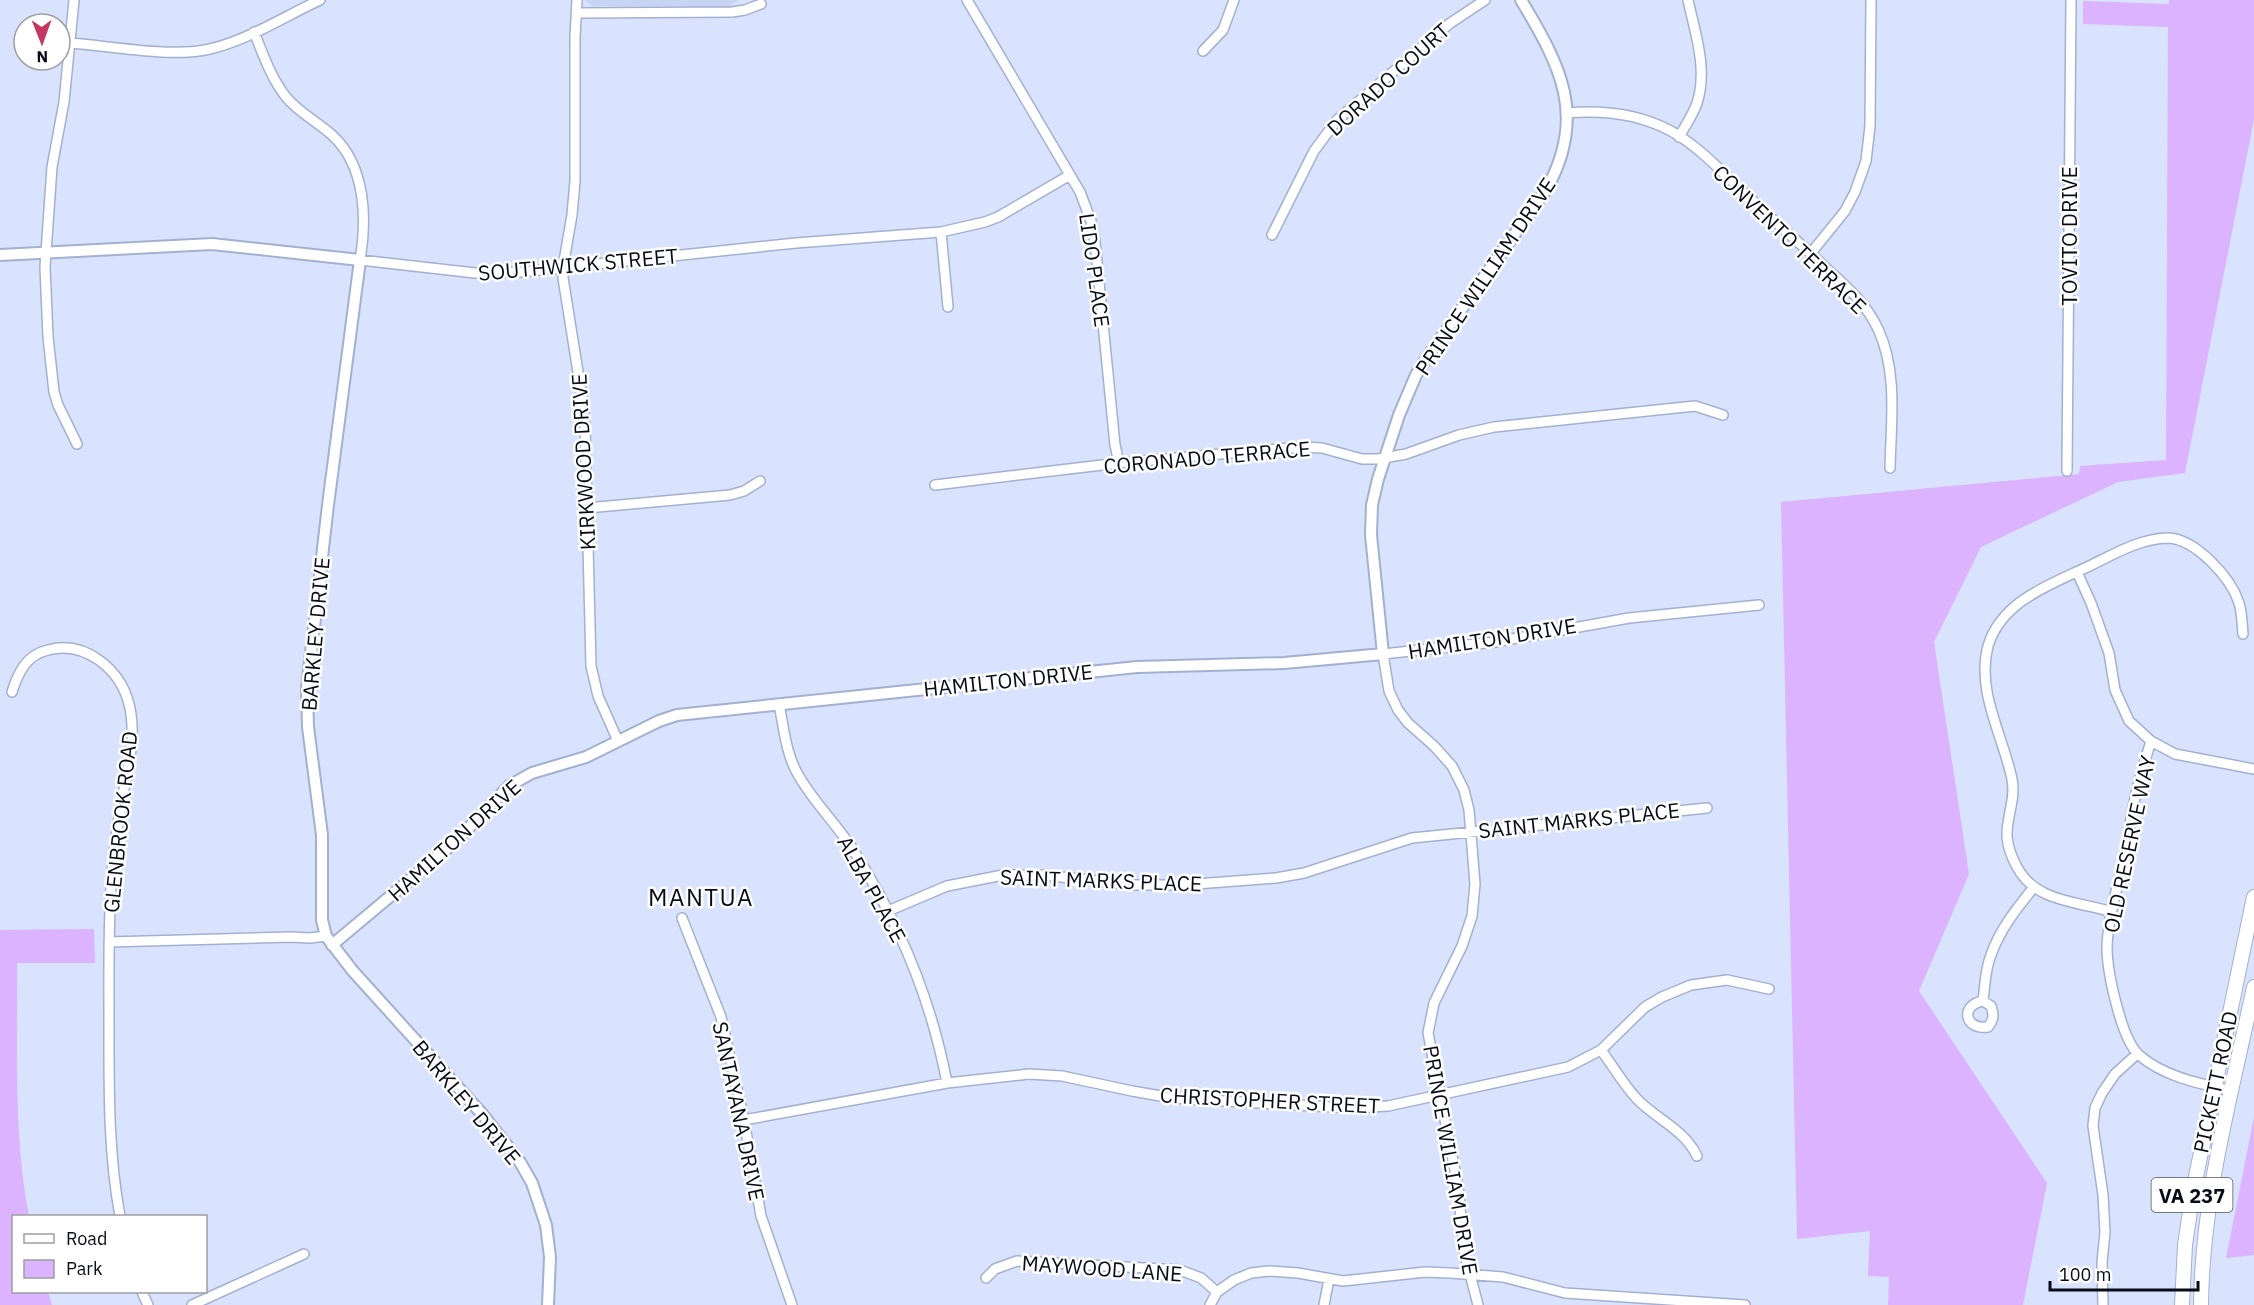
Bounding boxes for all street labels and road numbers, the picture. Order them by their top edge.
street label: DORADO COURT [1320,16,1456,142]
street label: CONVENTO TERRACE [1707,158,1873,320]
street label: TOVITO DRIVE [2055,166,2083,306]
street label: PRINCE WILLIAM DRIVE [1408,172,1562,380]
street label: LIDO PLACE [1073,211,1117,329]
street label: SOUTHWICK STREET [477,241,679,287]
street label: KIRKWOOD DRIVE [564,373,602,551]
street label: CORONADO TERRACE [1102,434,1312,480]
street label: BARKLEY DRIVE [294,556,336,712]
street label: HAMILTON DRIVE [1406,611,1578,665]
street label: HAMILTON DRIVE [922,657,1094,703]
street label: GLENBROOK ROAD [97,730,143,914]
street label: OLD RESERVE WAY [2097,752,2162,935]
street label: HAMILTON DRIVE [381,773,527,907]
street label: SAINT MARKS PLACE [1477,796,1681,844]
street label: ALBA PLACE [831,831,913,947]
street label: SAINT MARKS PLACE [999,862,1203,898]
street label: PICKETT ROAD [2186,1008,2244,1156]
street label: SANTAYANA DRIVE [706,1019,772,1203]
street label: BARKLEY DRIVE [407,1034,527,1170]
street label: PRINCE WILLIAM DRIVE [1417,1043,1485,1277]
street label: CHRISTOPHER STREET [1159,1080,1381,1120]
road number: VA 237 [2152,1178,2232,1212]
street label: MAYWOOD LANE [1021,1248,1183,1288]

